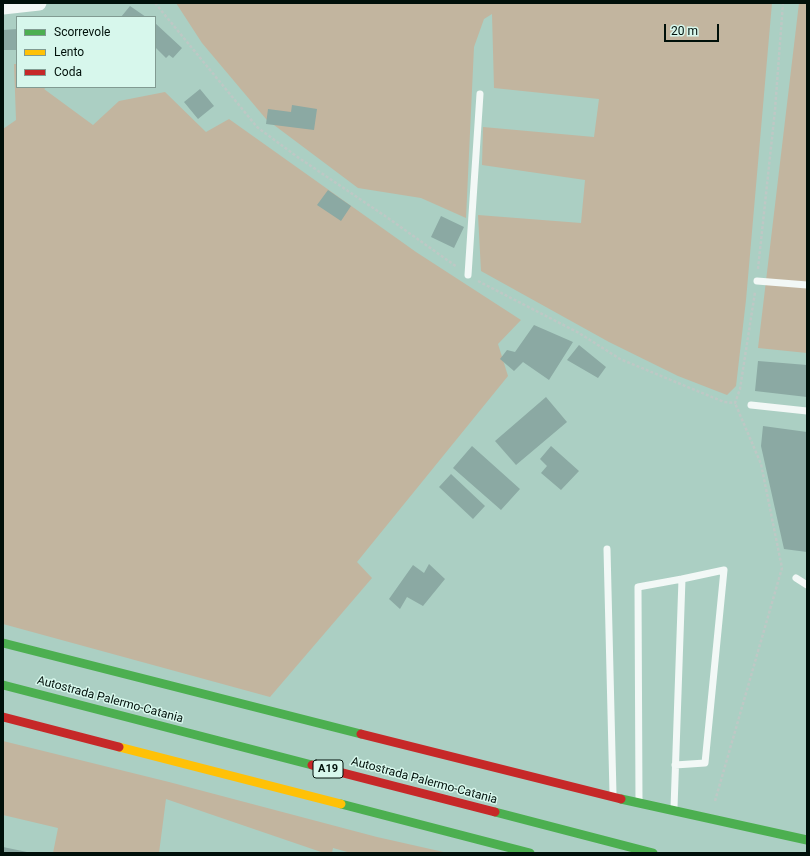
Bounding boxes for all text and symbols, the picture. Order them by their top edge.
legend [16,16,156,88]
scale bar [666,16,721,42]
text: 20 m [671,24,698,38]
text: Scorrevole [54,25,110,39]
text: Lento [54,45,84,59]
text: Coda [54,65,82,79]
street label: Autostrada Palermo-Catania [35,674,185,726]
street label: Autostrada Palermo-Catania [349,755,499,807]
road number: A19 [313,760,343,778]

